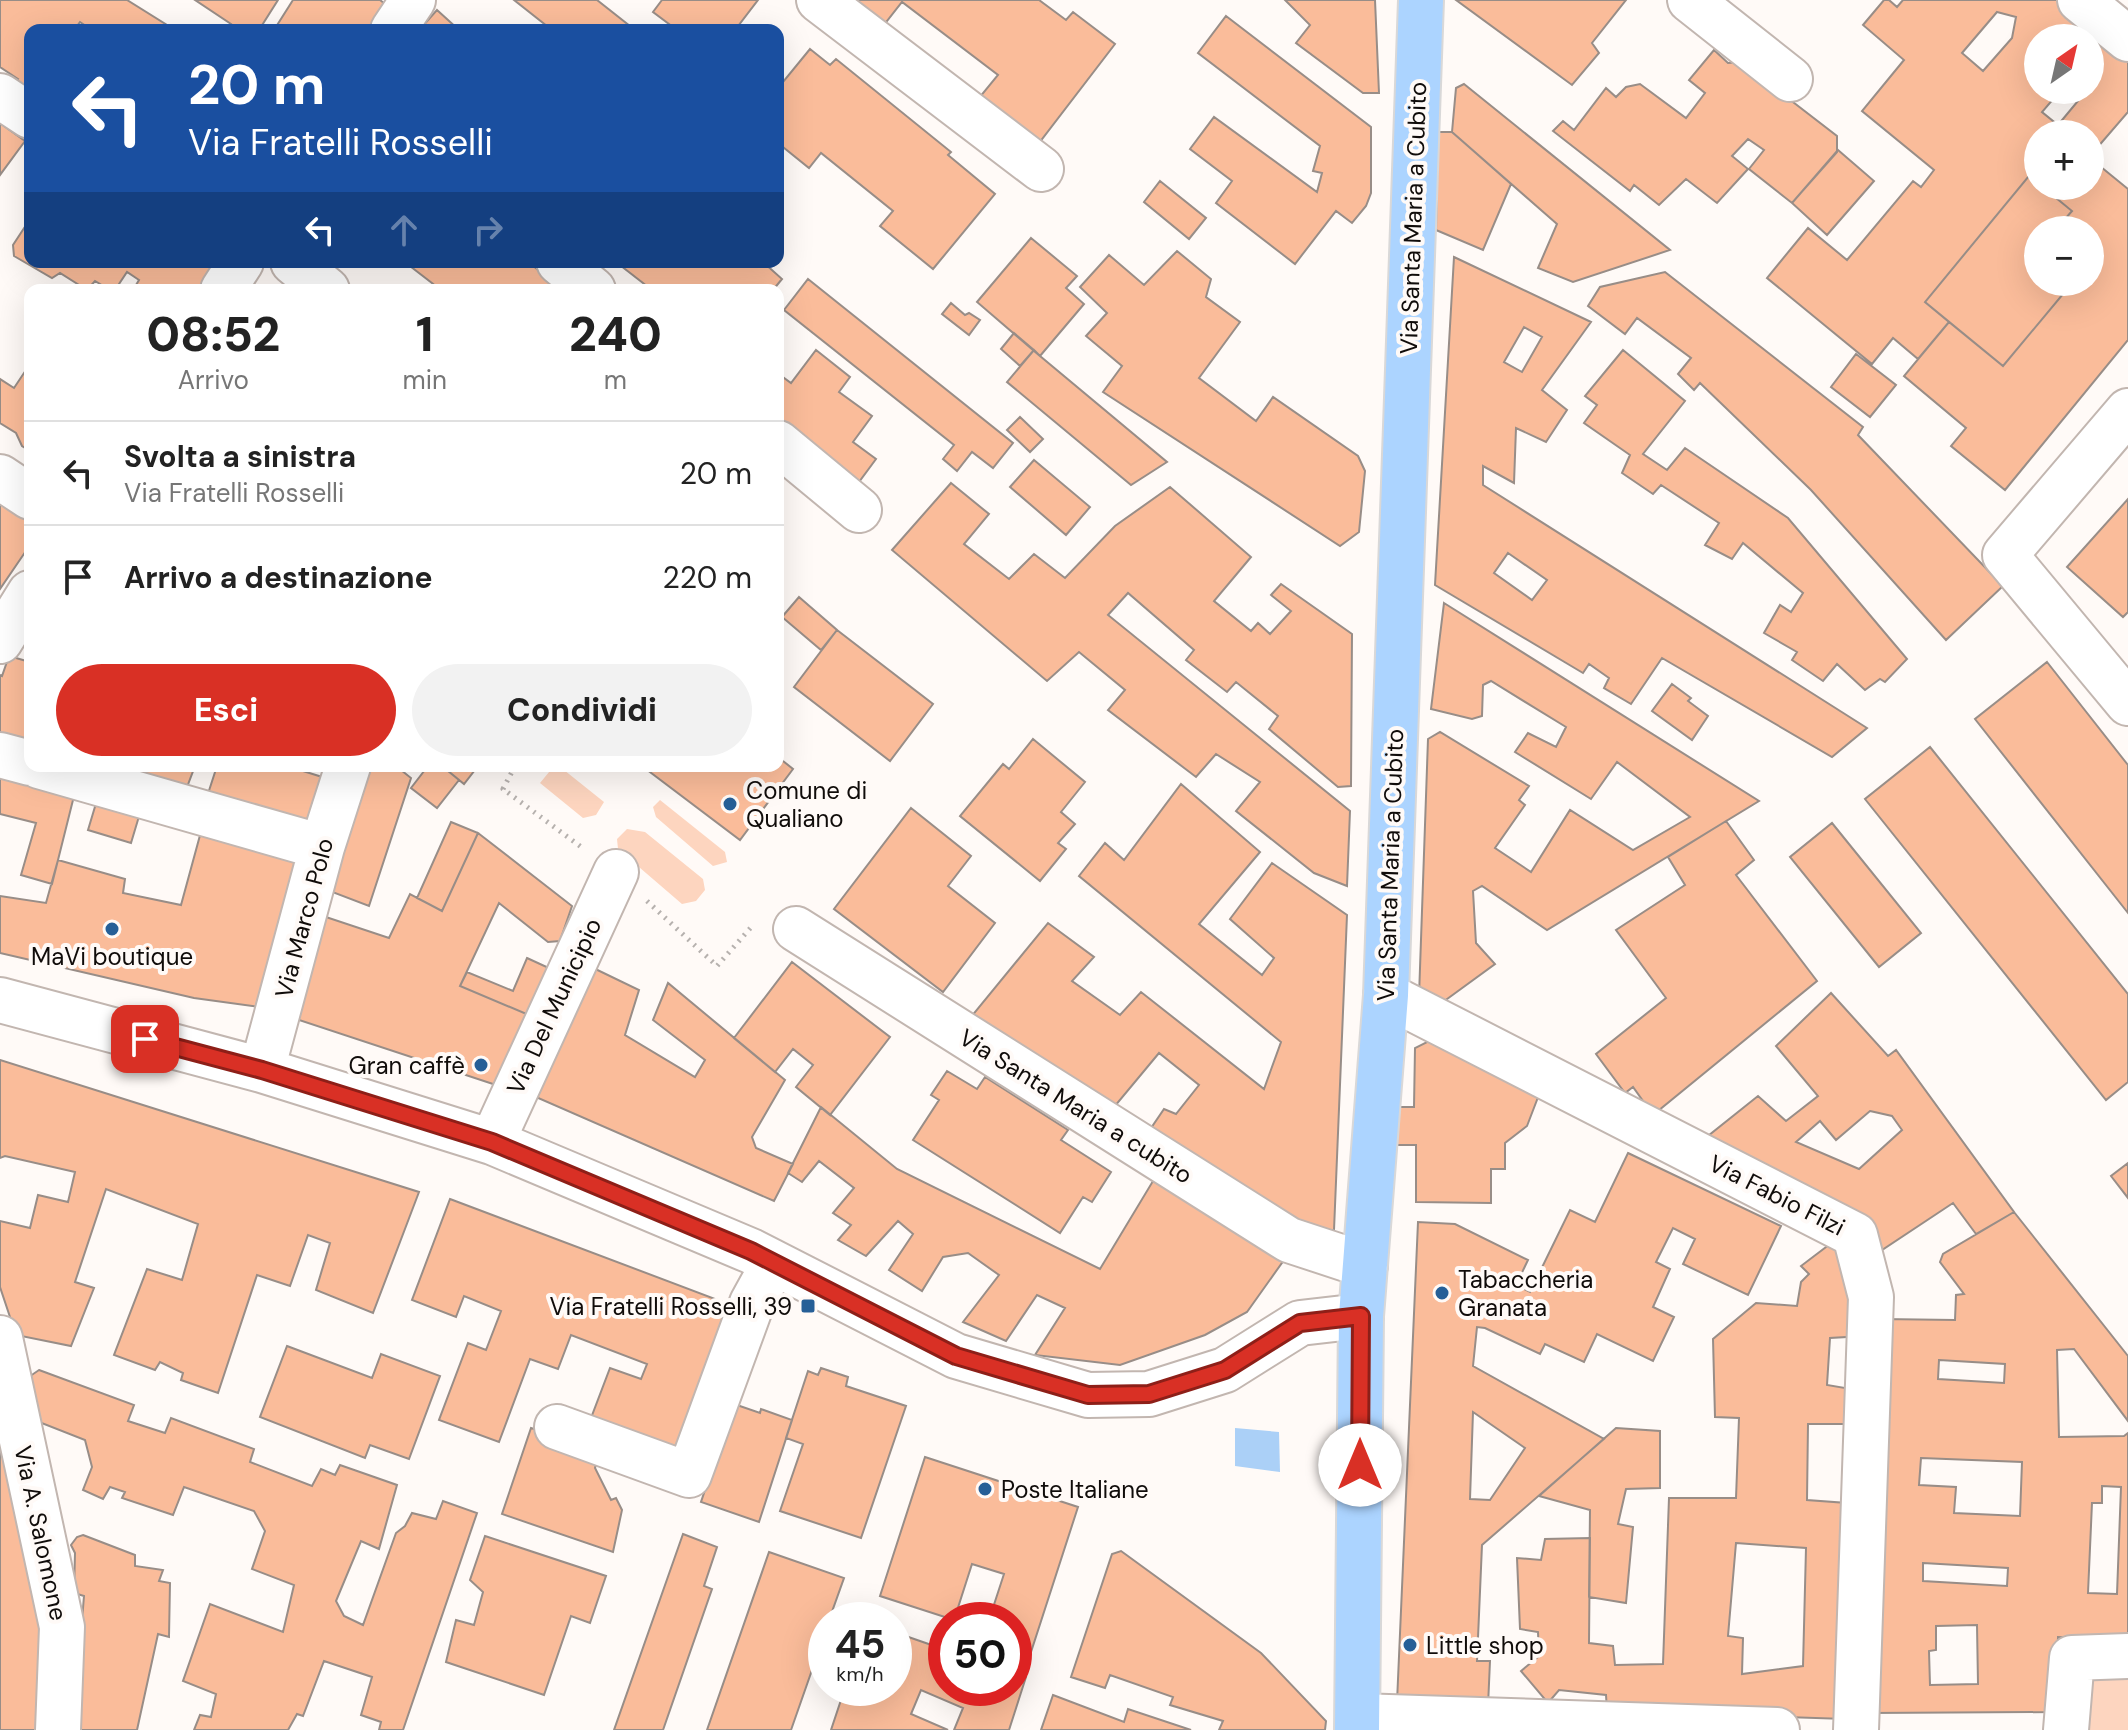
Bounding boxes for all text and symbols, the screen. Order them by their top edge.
north arrow [2024,24,2104,104]
map controls [2024,24,2104,296]
text: 20 m [188,48,325,121]
icon: left [56,56,160,160]
street label: Via Santa Maria a Cubito [1393,81,1433,355]
text: Via Fratelli Rosselli [188,119,493,166]
button: + [2024,120,2104,200]
icon: left [298,208,342,252]
icon: ahead [382,208,426,252]
icon: right [466,208,510,252]
button: − [2024,216,2104,296]
text: 08:52 [146,303,280,366]
text: 1 [416,303,434,366]
text: 240 [569,303,662,366]
text: Arrivo [178,363,249,397]
text: min [403,363,447,397]
text: m [604,363,627,397]
text: Svolta a sinistra [124,437,356,476]
icon: left [56,451,100,495]
text: 20 m [680,454,752,493]
text: Via Fratelli Rosselli [124,476,344,510]
icon: arrive [56,555,100,599]
text: Arrivo a destinazione [124,558,433,597]
text: 220 m [663,558,752,597]
button: Esci [56,664,396,756]
button: Condividi [412,664,752,756]
street label: Via Santa Maria a Cubito [1370,728,1410,1002]
place label: Comune di Qualiano [746,775,867,834]
marker: Comune di Qualiano [721,795,739,813]
street label: Via Marco Polo [268,835,340,1001]
street label: Via Del Municipio [500,913,608,1099]
marker: MaVi boutique [103,920,121,938]
place label: MaVi boutique [31,941,193,972]
pin [111,1005,179,1073]
icon: arrive [123,1017,167,1061]
street label: Via Santa Maria a cubito [954,1022,1198,1190]
place label: Gran caffè [348,1050,465,1081]
marker: Gran caffè [472,1056,490,1074]
street label: Via Fabio Filzi [1704,1147,1850,1243]
place label: Tabaccheria Granata [1458,1264,1593,1323]
marker: Tabaccheria Granata [1433,1284,1451,1302]
place label: Via Fratelli Rosselli, 39 [549,1291,792,1322]
marker: Via Fratelli Rosselli, 39 [799,1297,817,1315]
position arrow [1318,1423,1402,1507]
street label: Via A. Salomone [7,1443,75,1623]
place label: Poste Italiane [1001,1474,1149,1505]
marker: Poste Italiane [976,1480,994,1498]
speed limit sign: 50 [928,1602,1032,1706]
text: 45 [835,1618,885,1670]
place label: Little shop [1426,1630,1544,1661]
marker: Little shop [1401,1636,1419,1654]
text: km/h [836,1661,884,1687]

